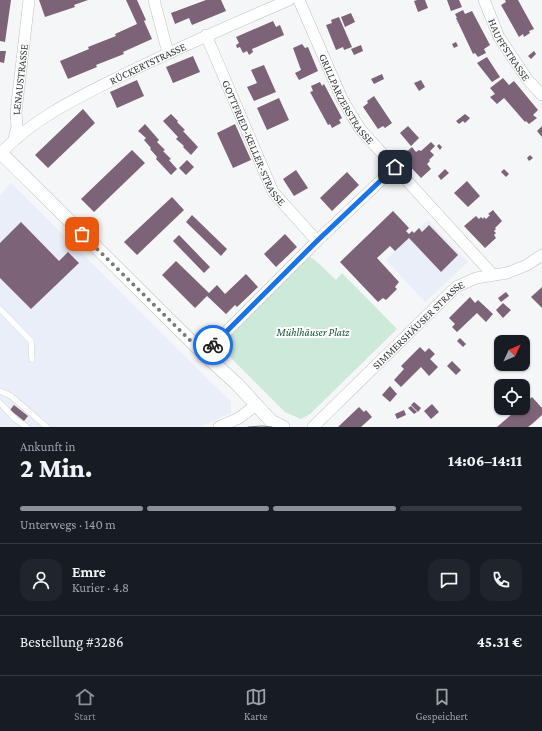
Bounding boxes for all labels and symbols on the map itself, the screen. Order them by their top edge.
street label: HAUFFSTRASSE [486,17,533,83]
street label: RÜCKERTSTRASSE [108,40,188,87]
street label: LENAUSTRASSE [10,43,30,115]
street label: GRILLPARZERSTRASSE [317,52,377,146]
street label: GOTTFRIED-KELLER-STRASSE [220,78,288,208]
pin [378,150,412,184]
pin [65,217,99,251]
street label: SIMMERSHÄUSER STRASSE [370,278,466,372]
courier [193,325,233,365]
park label: Mühlhäuser Platz [276,326,350,338]
north arrow [494,335,530,371]

